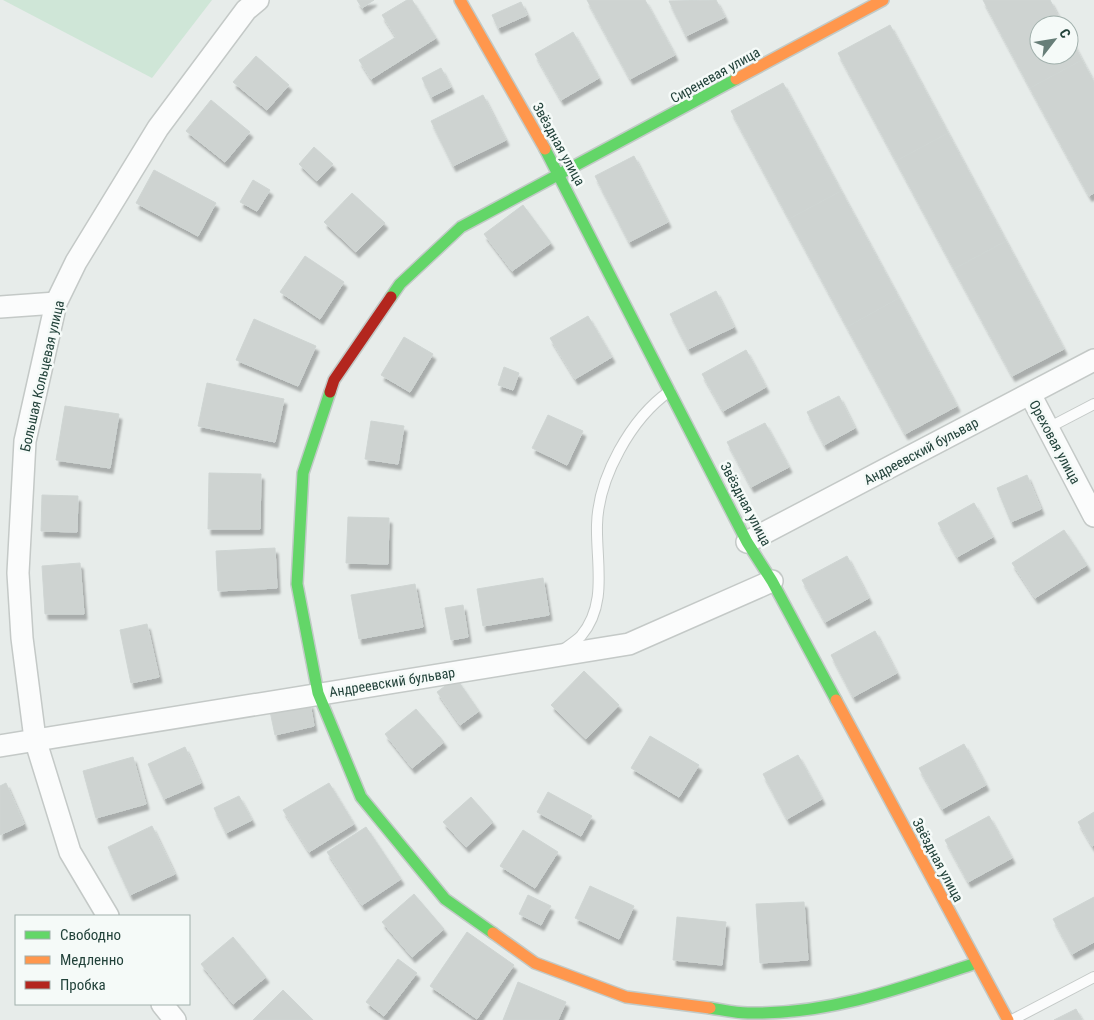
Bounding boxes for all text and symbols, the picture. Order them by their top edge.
north arrow [1029,15,1079,65]
text: С [1056,26,1074,41]
street label: Сиреневая улица [667,44,763,106]
street label: Звёздная улица [530,100,588,188]
street label: Большая Кольцевая улица [17,299,67,453]
street label: Ореховая улица [1026,397,1084,487]
street label: Андреевский бульвар [861,414,981,488]
street label: Звёздная улица [717,459,775,549]
street label: Андреевский бульвар [328,664,456,700]
street label: Звёздная улица [909,815,967,905]
legend [15,915,190,1005]
text: Свободно [60,926,121,944]
text: Медленно [60,951,124,969]
text: Пробка [60,976,106,994]

